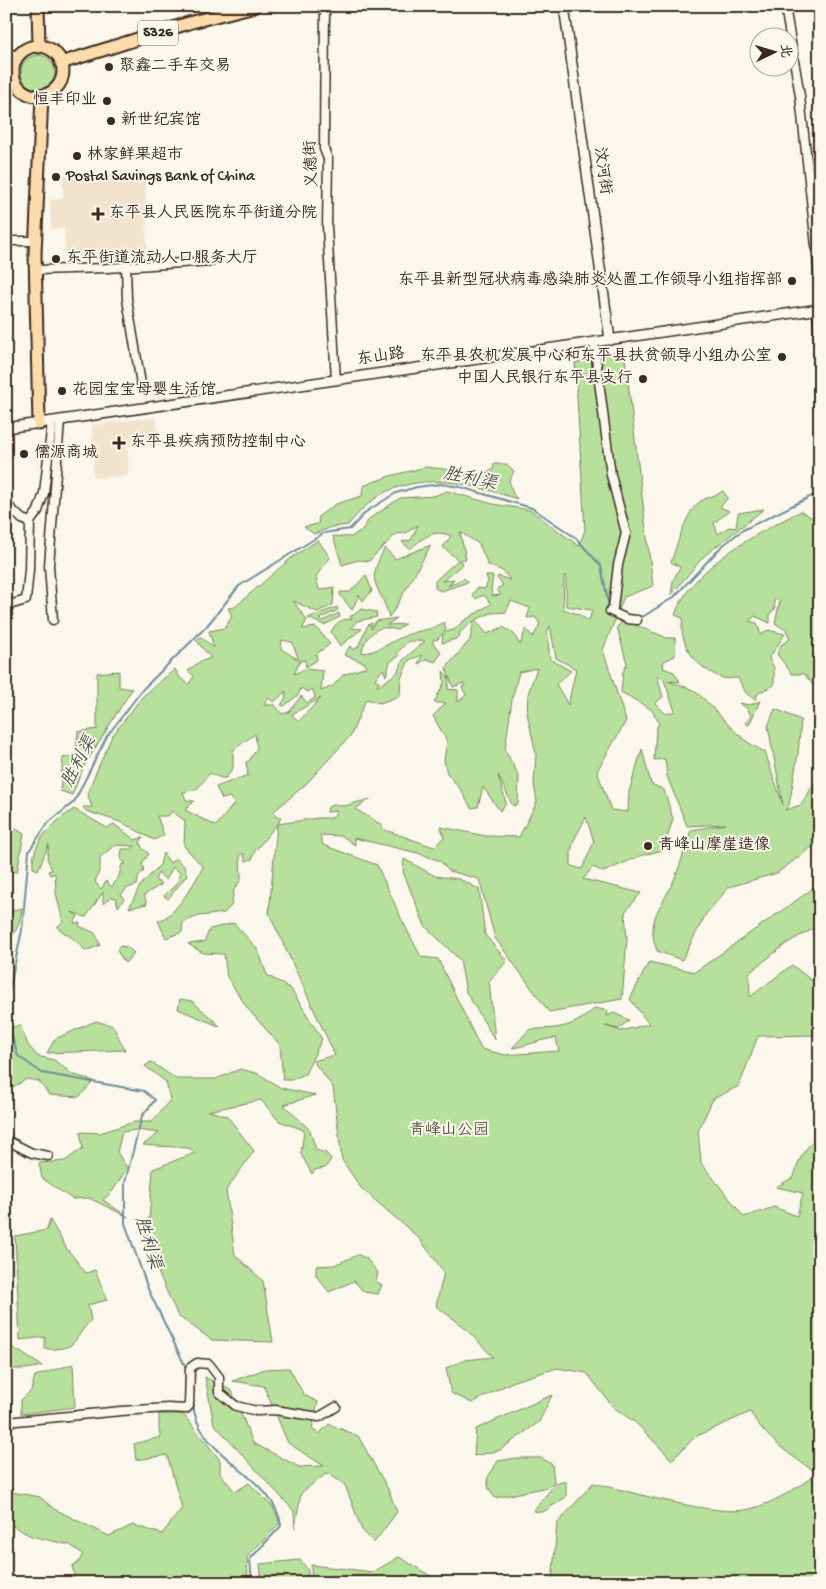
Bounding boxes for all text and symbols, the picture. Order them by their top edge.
road number: S326 [138,20,178,46]
north arrow [748,28,798,78]
text: 北 [775,43,794,59]
place label: 聚鑫二手车交易 [119,56,231,77]
marker: 聚鑫二手车交易 [103,61,115,73]
place label: 恒丰印业 [33,90,97,111]
marker: 恒丰印业 [101,95,113,107]
place label: 新世纪宾馆 [121,110,201,131]
marker: 新世纪宾馆 [105,115,117,127]
street label: 义德街 [301,140,324,189]
place label: 林家鲜果超市 [87,145,183,166]
street label: 汶河街 [588,146,615,196]
marker: 林家鲜果超市 [71,150,83,162]
place label: Postal Savings Bank of China [65,168,256,187]
marker: Postal Savings Bank of China [50,171,62,183]
place label: 东平县人民医院东平街道分院 [109,204,317,224]
marker: 东平县人民医院东平街道分院 [91,207,105,221]
place label: 东平街道流动人口服务大厅 [66,249,258,269]
marker: 东平街道流动人口服务大厅 [50,253,62,265]
place label: 东平县新型冠状病毒感染肺炎处置工作领导小组指挥部 [398,270,782,291]
marker: 东平县新型冠状病毒感染肺炎处置工作领导小组指挥部 [786,275,798,287]
street label: 东山路 [356,343,406,371]
place label: 东平县农机发展中心和东平县扶贫领导小组办公室 [420,346,772,367]
marker: 东平县农机发展中心和东平县扶贫领导小组办公室 [776,351,788,363]
place label: 中国人民银行东平县支行 [457,368,633,389]
marker: 中国人民银行东平县支行 [637,373,649,385]
place label: 花园宝宝母婴生活馆 [72,381,216,401]
marker: 花园宝宝母婴生活馆 [56,385,68,397]
place label: 东平县疾病预防控制中心 [130,432,306,453]
marker: 东平县疾病预防控制中心 [112,436,126,450]
place label: 儒源商城 [34,444,98,464]
marker: 儒源商城 [18,448,30,460]
water label: 胜利渠 [441,463,501,496]
water label: 胜利渠 [57,731,103,791]
place label: 青峰山摩崖造像 [658,835,770,856]
marker: 青峰山摩崖造像 [642,840,654,852]
park label: 青峰山公园 [409,1120,489,1141]
water label: 胜利渠 [129,1214,166,1274]

